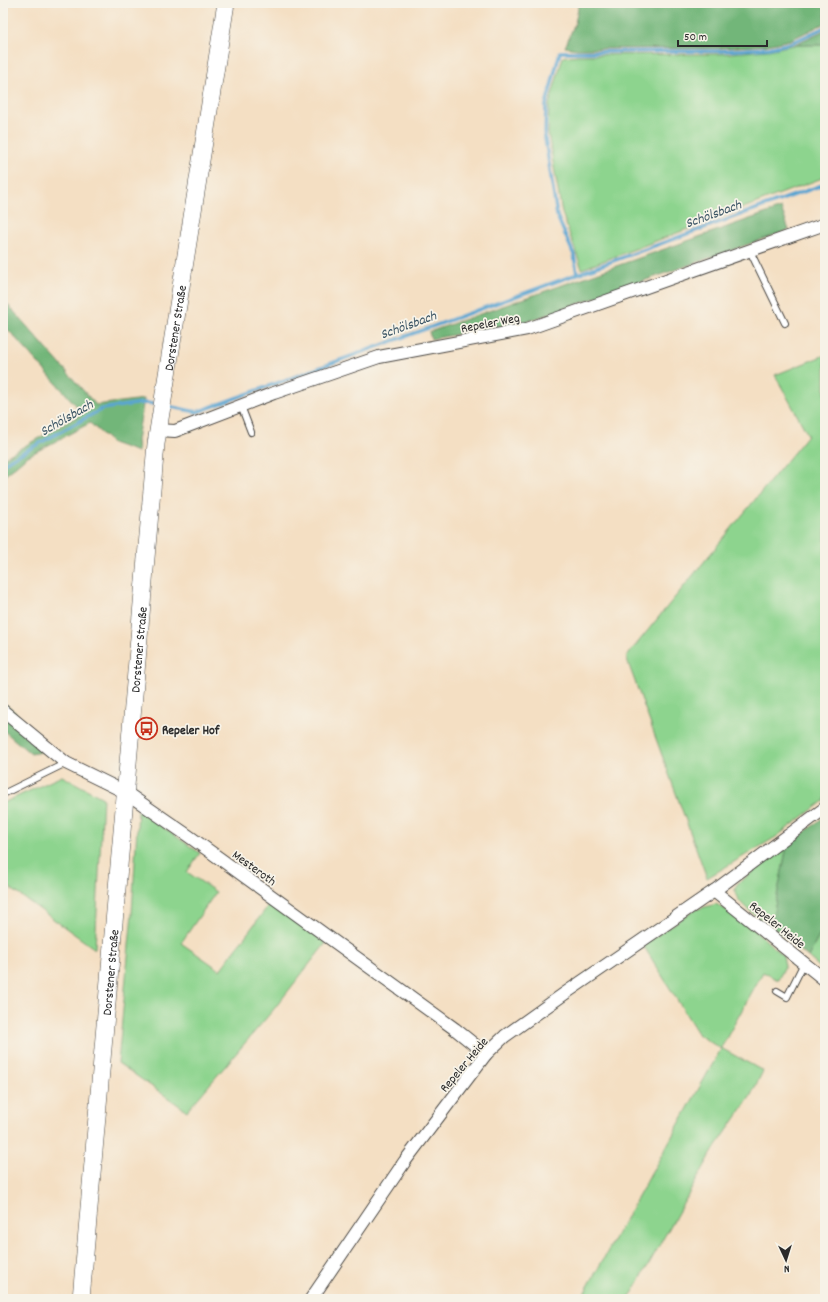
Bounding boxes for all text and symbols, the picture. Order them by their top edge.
scale bar [678,22,767,48]
text: 50 m [684,29,707,46]
water label: Schölsbach [683,195,745,234]
street label: Dorstener Straße [161,284,193,372]
water label: Schölsbach [378,306,440,345]
street label: Repeler Weg [460,309,522,339]
water label: Schölsbach [37,395,98,442]
street label: Dorstener Straße [127,606,154,694]
bus stop icon: Repeler Hof [134,716,160,742]
place label: Repeler Hof [162,722,221,741]
street label: Mesteroth [227,846,280,892]
street label: Repeler Heide [744,897,809,955]
street label: Dorstener Straße [99,928,125,1016]
street label: Repeler Heide [436,1034,494,1097]
north arrow [766,1240,806,1280]
text: N [783,1260,790,1276]

